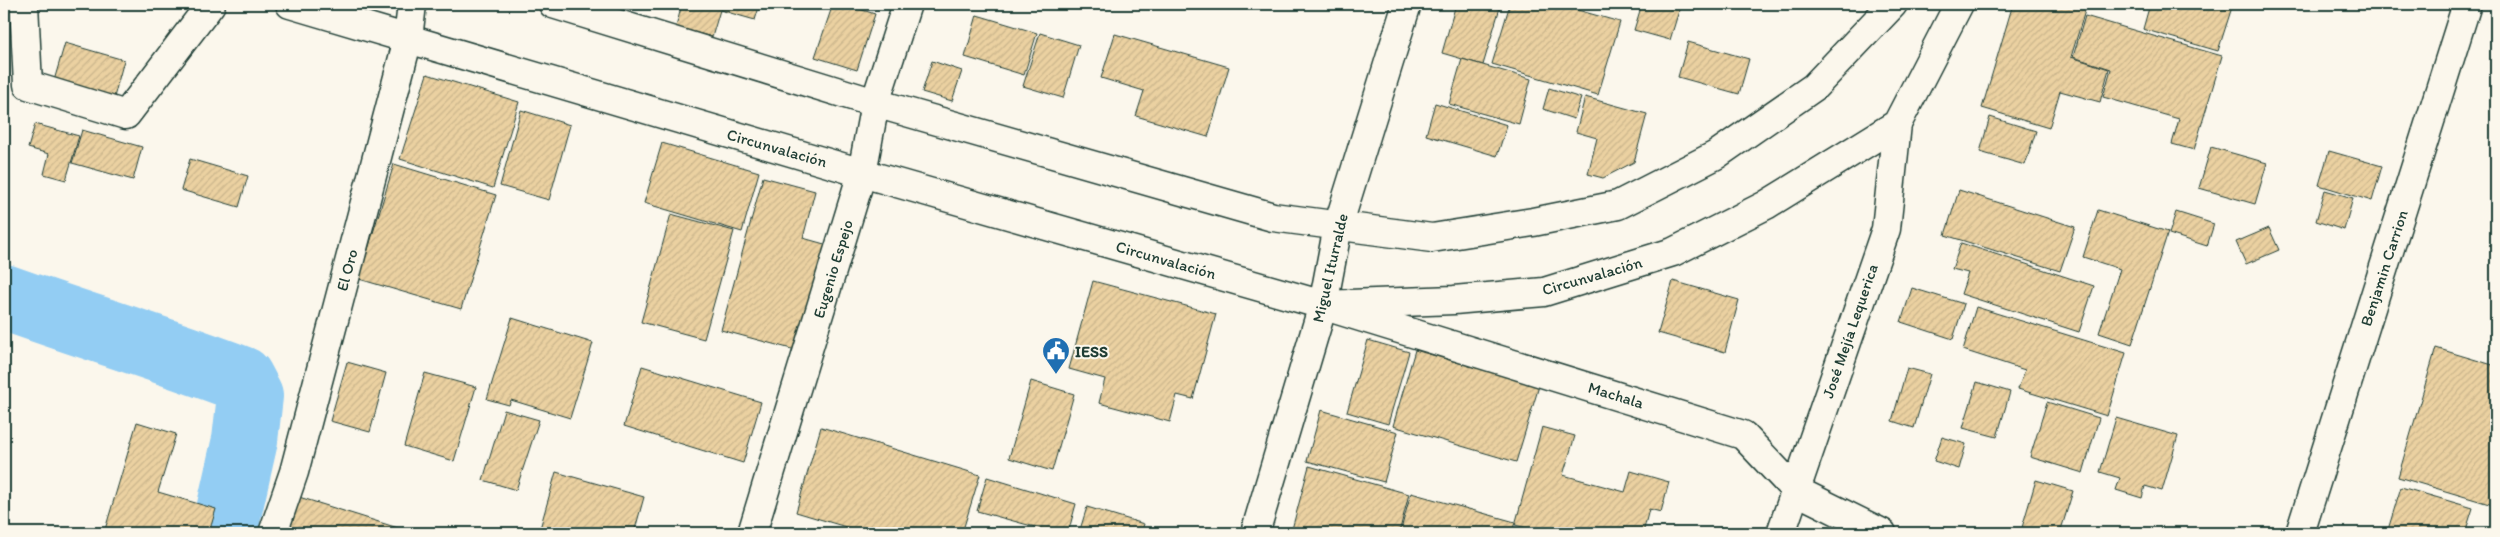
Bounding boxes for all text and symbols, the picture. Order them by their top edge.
street label: Circunvalación [725,125,829,171]
street label: Benjamin Carrion [2356,207,2412,329]
street label: Miguel Iturralde [1308,211,1352,325]
street label: Eugenio Espejo [809,217,857,321]
street label: Circunvalación [1114,237,1218,283]
street label: El Oro [332,247,362,293]
street label: Circunvalación [1540,253,1644,299]
street label: José Mejía Lequerica [1818,261,1882,400]
public building icon: IESS [1041,336,1071,375]
place label: IESS [1075,342,1108,361]
street label: Machala [1586,378,1647,413]

